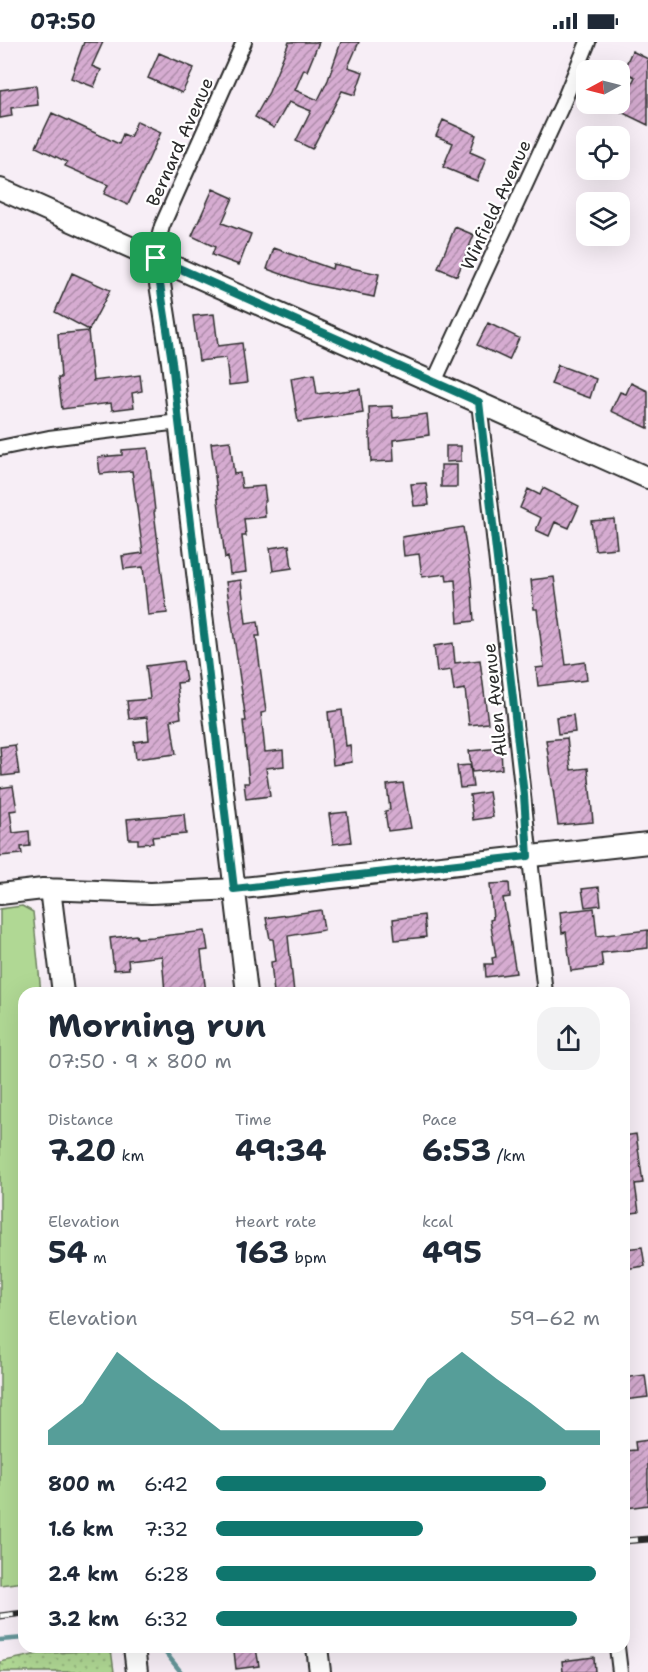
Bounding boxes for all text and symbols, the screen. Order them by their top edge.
text: 07:50 [30,7,96,36]
north arrow [576,60,630,114]
map controls [576,60,630,246]
street label: Bernard Avenue [141,74,219,210]
button: locate [576,126,630,180]
street label: Winfield Avenue [455,136,537,274]
button: layers [576,192,630,246]
pin [130,232,181,283]
icon: arrive [139,241,172,274]
street label: Allen Avenue [477,642,513,758]
text: Morning run [48,1003,266,1048]
button: share [537,1007,600,1070]
text: 07:50 · 9 × 800 m [48,1048,232,1074]
text: Distance [48,1109,114,1130]
text: Time [235,1109,272,1130]
text: Pace [422,1109,457,1130]
text: 7.20 [48,1130,116,1171]
text: 49:34 [235,1130,326,1171]
text: 6:53 [422,1130,491,1171]
text: km [116,1145,144,1166]
text: /km [491,1145,525,1166]
text: Elevation [48,1211,120,1232]
text: Heart rate [235,1211,317,1232]
text: kcal [422,1211,453,1232]
text: 54 [48,1232,88,1273]
text: 163 [235,1232,289,1273]
text: 495 [422,1232,482,1273]
text: m [88,1247,107,1268]
text: bpm [289,1247,327,1268]
text: Elevation [48,1305,138,1331]
text: 59–62 m [510,1305,600,1331]
text: 800 m [48,1471,115,1497]
text: 6:42 [144,1471,188,1497]
text: 1.6 km [48,1516,114,1542]
text: 7:32 [144,1516,188,1542]
text: 2.4 km [48,1561,118,1587]
text: 6:28 [144,1561,189,1587]
text: 3.2 km [48,1606,119,1632]
text: 6:32 [144,1606,188,1632]

